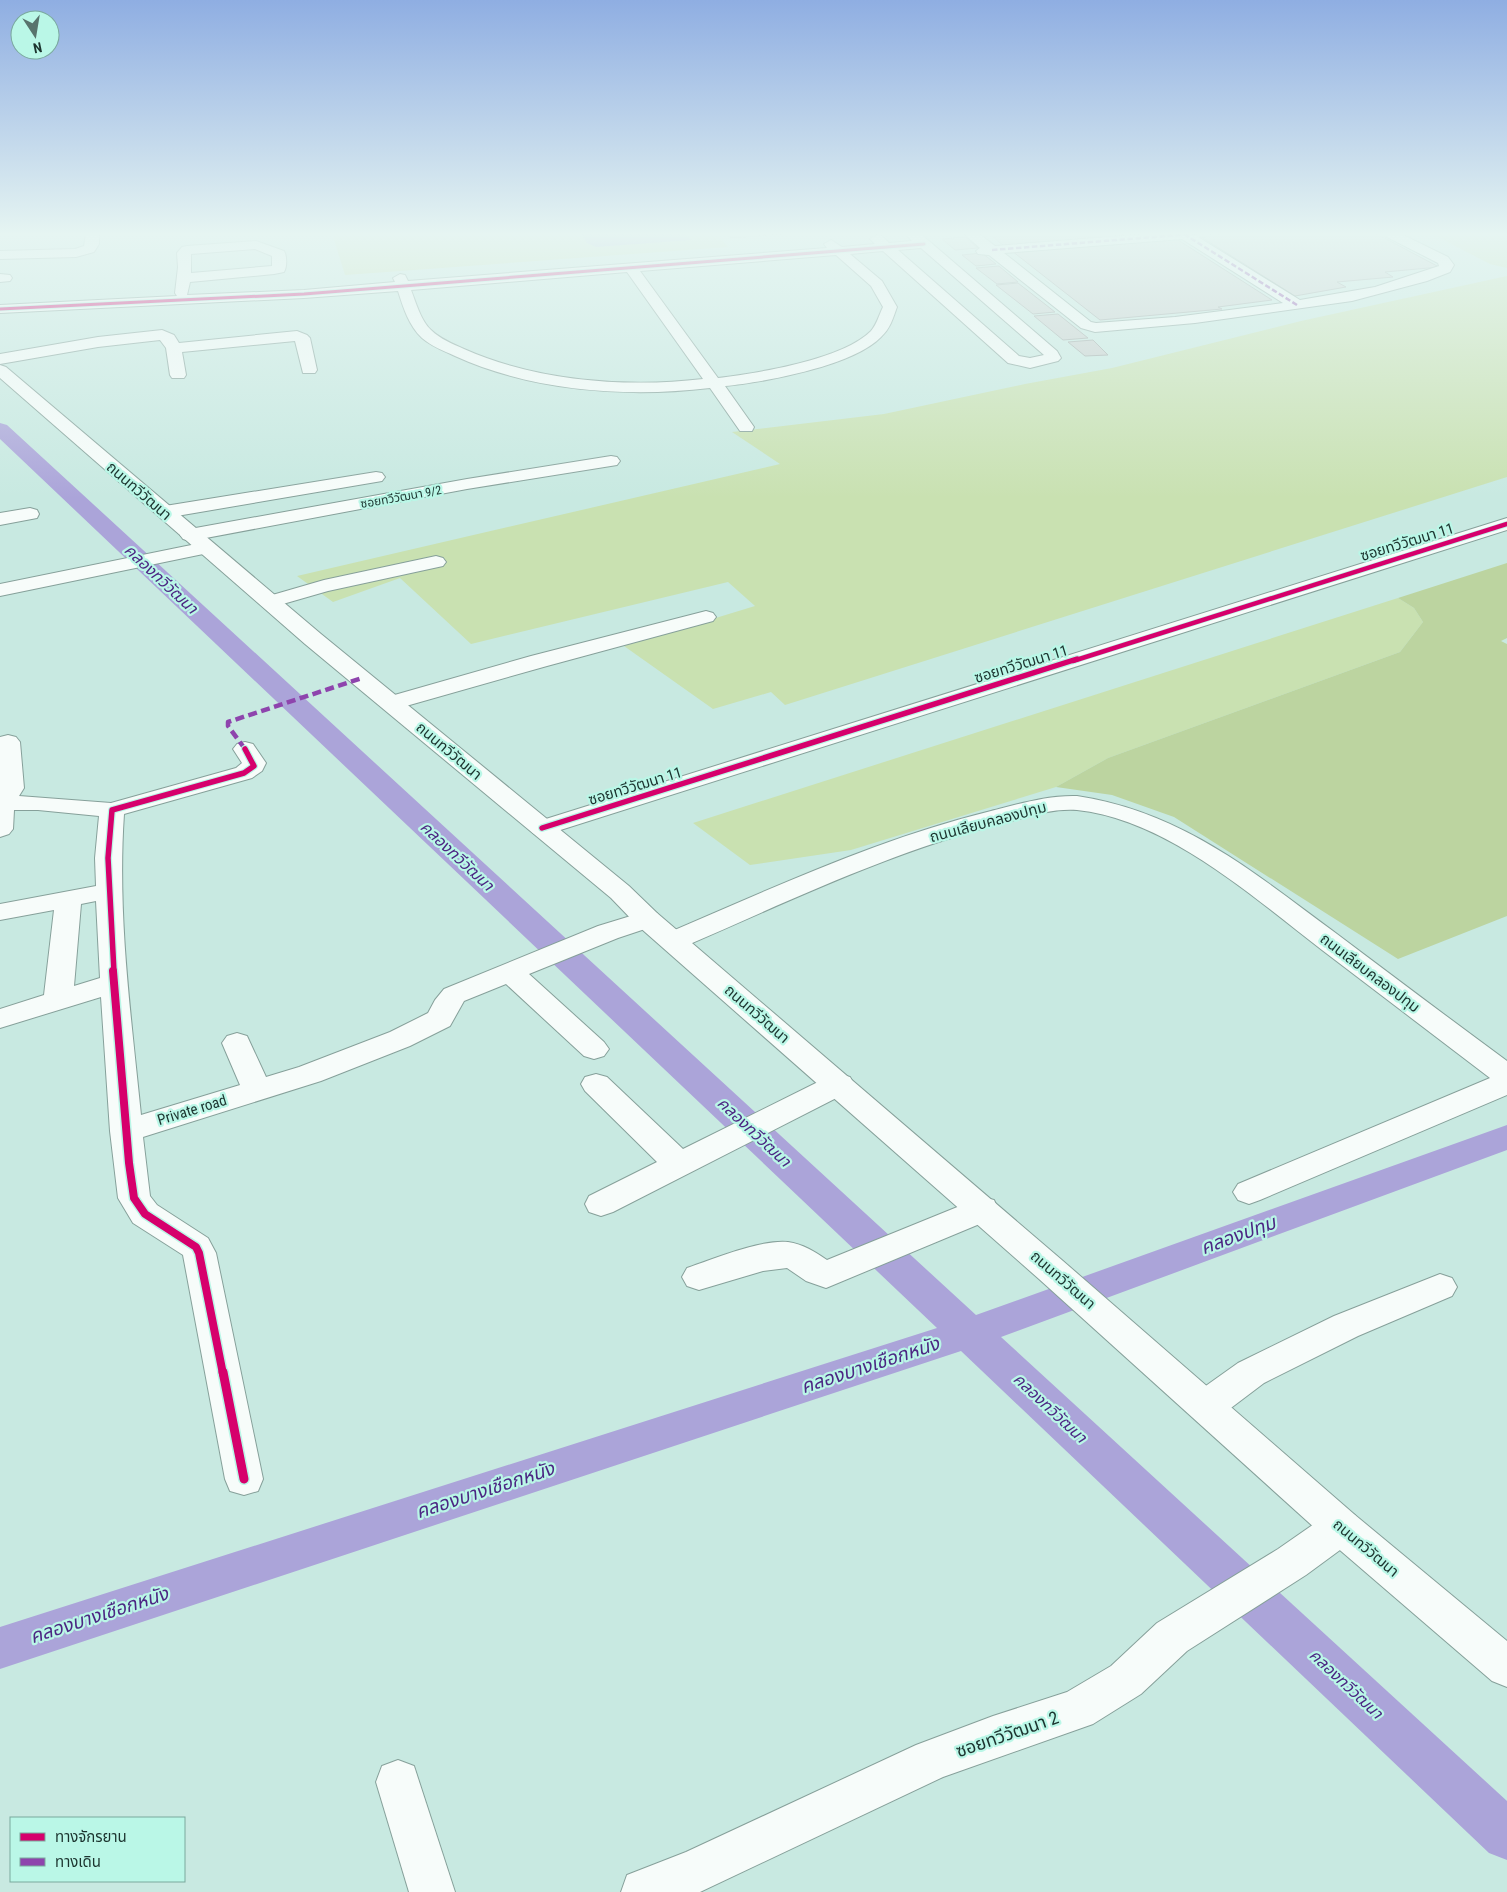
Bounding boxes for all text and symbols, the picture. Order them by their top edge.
north arrow [10,10,60,60]
text: N [32,39,44,56]
street label: ถนนทวีวัฒนา [103,458,175,524]
street label: ซอยทวีวัฒนา 9/2 [359,483,443,511]
street label: ซอยทวีวัฒนา 11 [1358,519,1456,565]
water label: คลองทวีวัฒนา [121,540,203,619]
street label: ซอยทวีวัฒนา 11 [972,641,1070,687]
street label: ถนนทวีวัฒนา [413,718,485,784]
street label: ซอยทวีวัฒนา 11 [586,763,684,809]
street label: ถนนเลียบคลองปทุม [928,798,1048,846]
water label: คลองทวีวัฒนา [417,817,499,896]
street label: ถนนเลียบคลองปทุม [1317,930,1423,1016]
street label: ถนนทวีวัฒนา [721,981,793,1047]
street label: Private road [155,1091,229,1129]
water label: คลองทวีวัฒนา [714,1093,796,1172]
water label: คลองปทุม [1197,1210,1280,1259]
street label: ถนนทวีวัฒนา [1027,1247,1099,1313]
water label: คลองบางเชือกหนัง [798,1332,943,1398]
water label: คลองทวีวัฒนา [1010,1369,1092,1448]
water label: คลองบางเชือกหนัง [413,1457,558,1523]
street label: ถนนทวีวัฒนา [1330,1515,1402,1581]
water label: คลองบางเชือกหนัง [27,1582,172,1648]
water label: คลองทวีวัฒนา [1306,1645,1388,1724]
street label: ซอยทวีวัฒนา 2 [953,1707,1061,1761]
legend [10,1817,185,1882]
text: ทางจักรยาน [55,1828,127,1846]
text: ทางเดิน [55,1853,101,1871]

